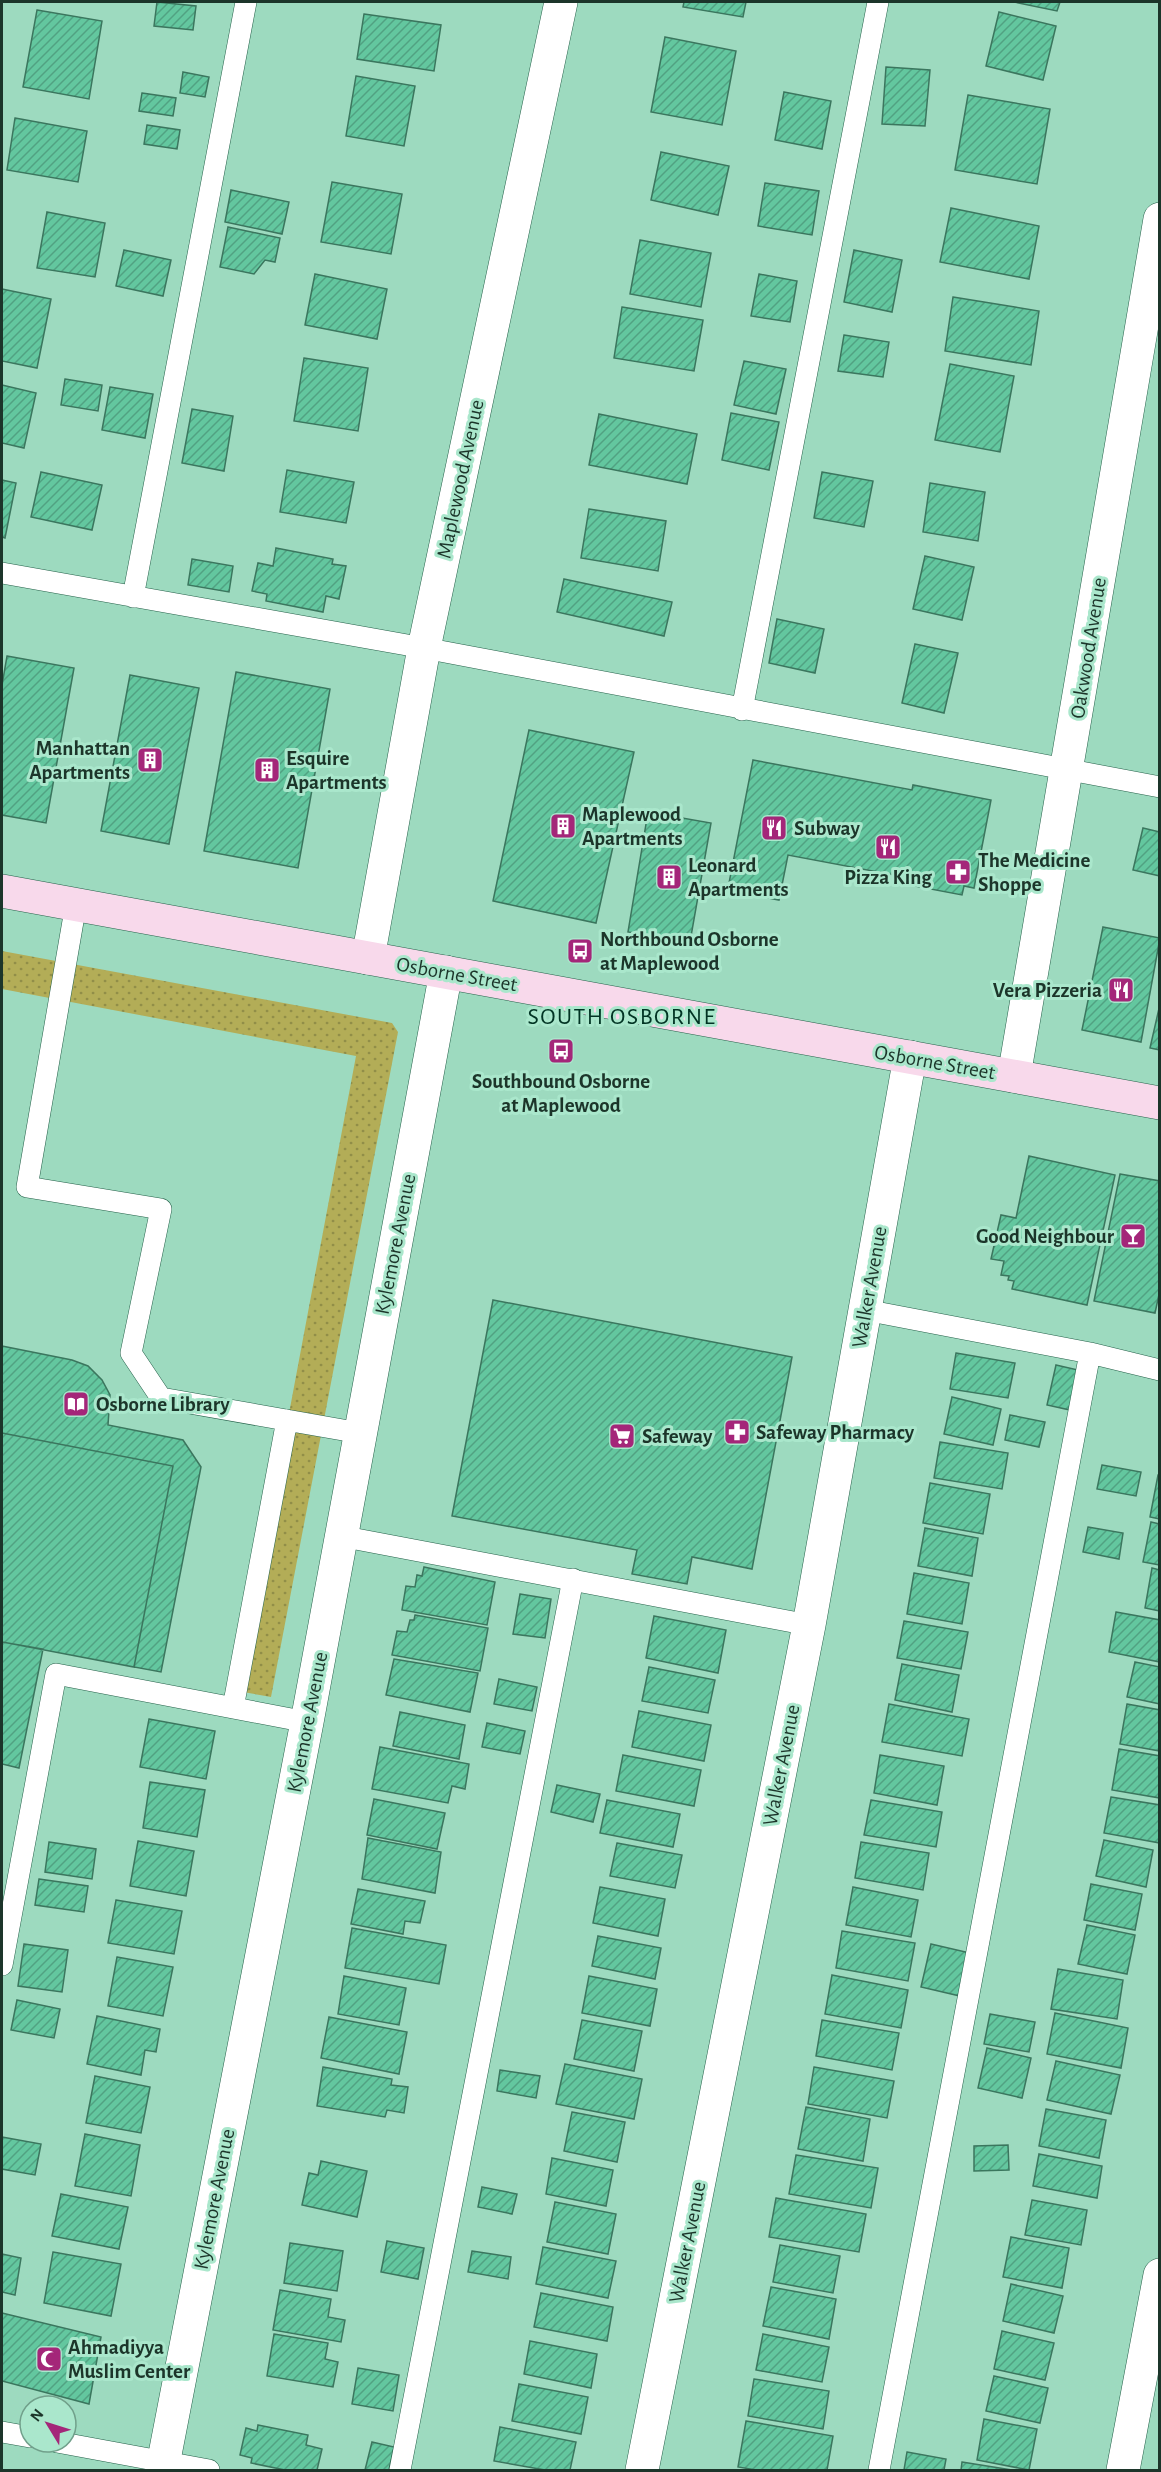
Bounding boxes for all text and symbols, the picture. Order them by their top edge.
street label: Maplewood Avenue [433,398,488,560]
street label: Oakwood Avenue [1067,576,1110,720]
place label: Manhattan Apartments [29,738,130,783]
building icon: Manhattan Apartments [135,745,165,775]
place label: Esquire Apartments [286,748,387,793]
building icon: Esquire Apartments [252,755,282,785]
place label: Maplewood Apartments [582,804,683,849]
building icon: Maplewood Apartments [548,811,578,841]
restaurant icon: Subway [759,813,789,843]
place label: Subway [794,818,860,839]
restaurant icon: Pizza King [873,832,903,862]
place label: The Medicine Shoppe [978,850,1090,895]
place label: Leonard Apartments [688,855,789,900]
pharmacy icon: The Medicine Shoppe [943,857,973,887]
building icon: Leonard Apartments [654,862,684,892]
place label: Pizza King [844,867,932,888]
place label: Northbound Osborne at Maplewood [600,929,779,974]
bus stop icon: Northbound Osborne at Maplewood [565,936,595,966]
street label: Osborne Street [395,954,519,995]
restaurant icon: Vera Pizzeria [1106,975,1136,1005]
place label: Vera Pizzeria [993,980,1102,1001]
district label: SOUTH OSBORNE [527,1005,717,1029]
bus stop icon: Southbound Osborne at Maplewood [546,1036,576,1066]
street label: Osborne Street [873,1042,997,1083]
place label: Southbound Osborne at Maplewood [472,1071,650,1116]
street label: Kylemore Avenue [372,1172,419,1316]
bar icon: Good Neighbour [1118,1221,1148,1251]
street label: Walker Avenue [848,1225,891,1349]
place label: Good Neighbour [976,1226,1115,1247]
library icon: Osborne Library [61,1389,91,1419]
place label: Osborne Library [96,1394,230,1415]
pharmacy icon: Safeway Pharmacy [722,1417,752,1447]
supermarket icon: Safeway [607,1421,637,1451]
place label: Safeway Pharmacy [756,1422,915,1443]
place label: Safeway [642,1426,713,1447]
street label: Kylemore Avenue [284,1650,331,1794]
street label: Walker Avenue [759,1703,804,1827]
street label: Kylemore Avenue [191,2127,238,2271]
street label: Walker Avenue [665,2180,710,2304]
place label: Ahmadiyya Muslim Center [68,2337,191,2382]
mosque icon: Ahmadiyya Muslim Center [34,2344,64,2374]
north arrow [18,2394,78,2454]
text: N [27,2406,47,2425]

